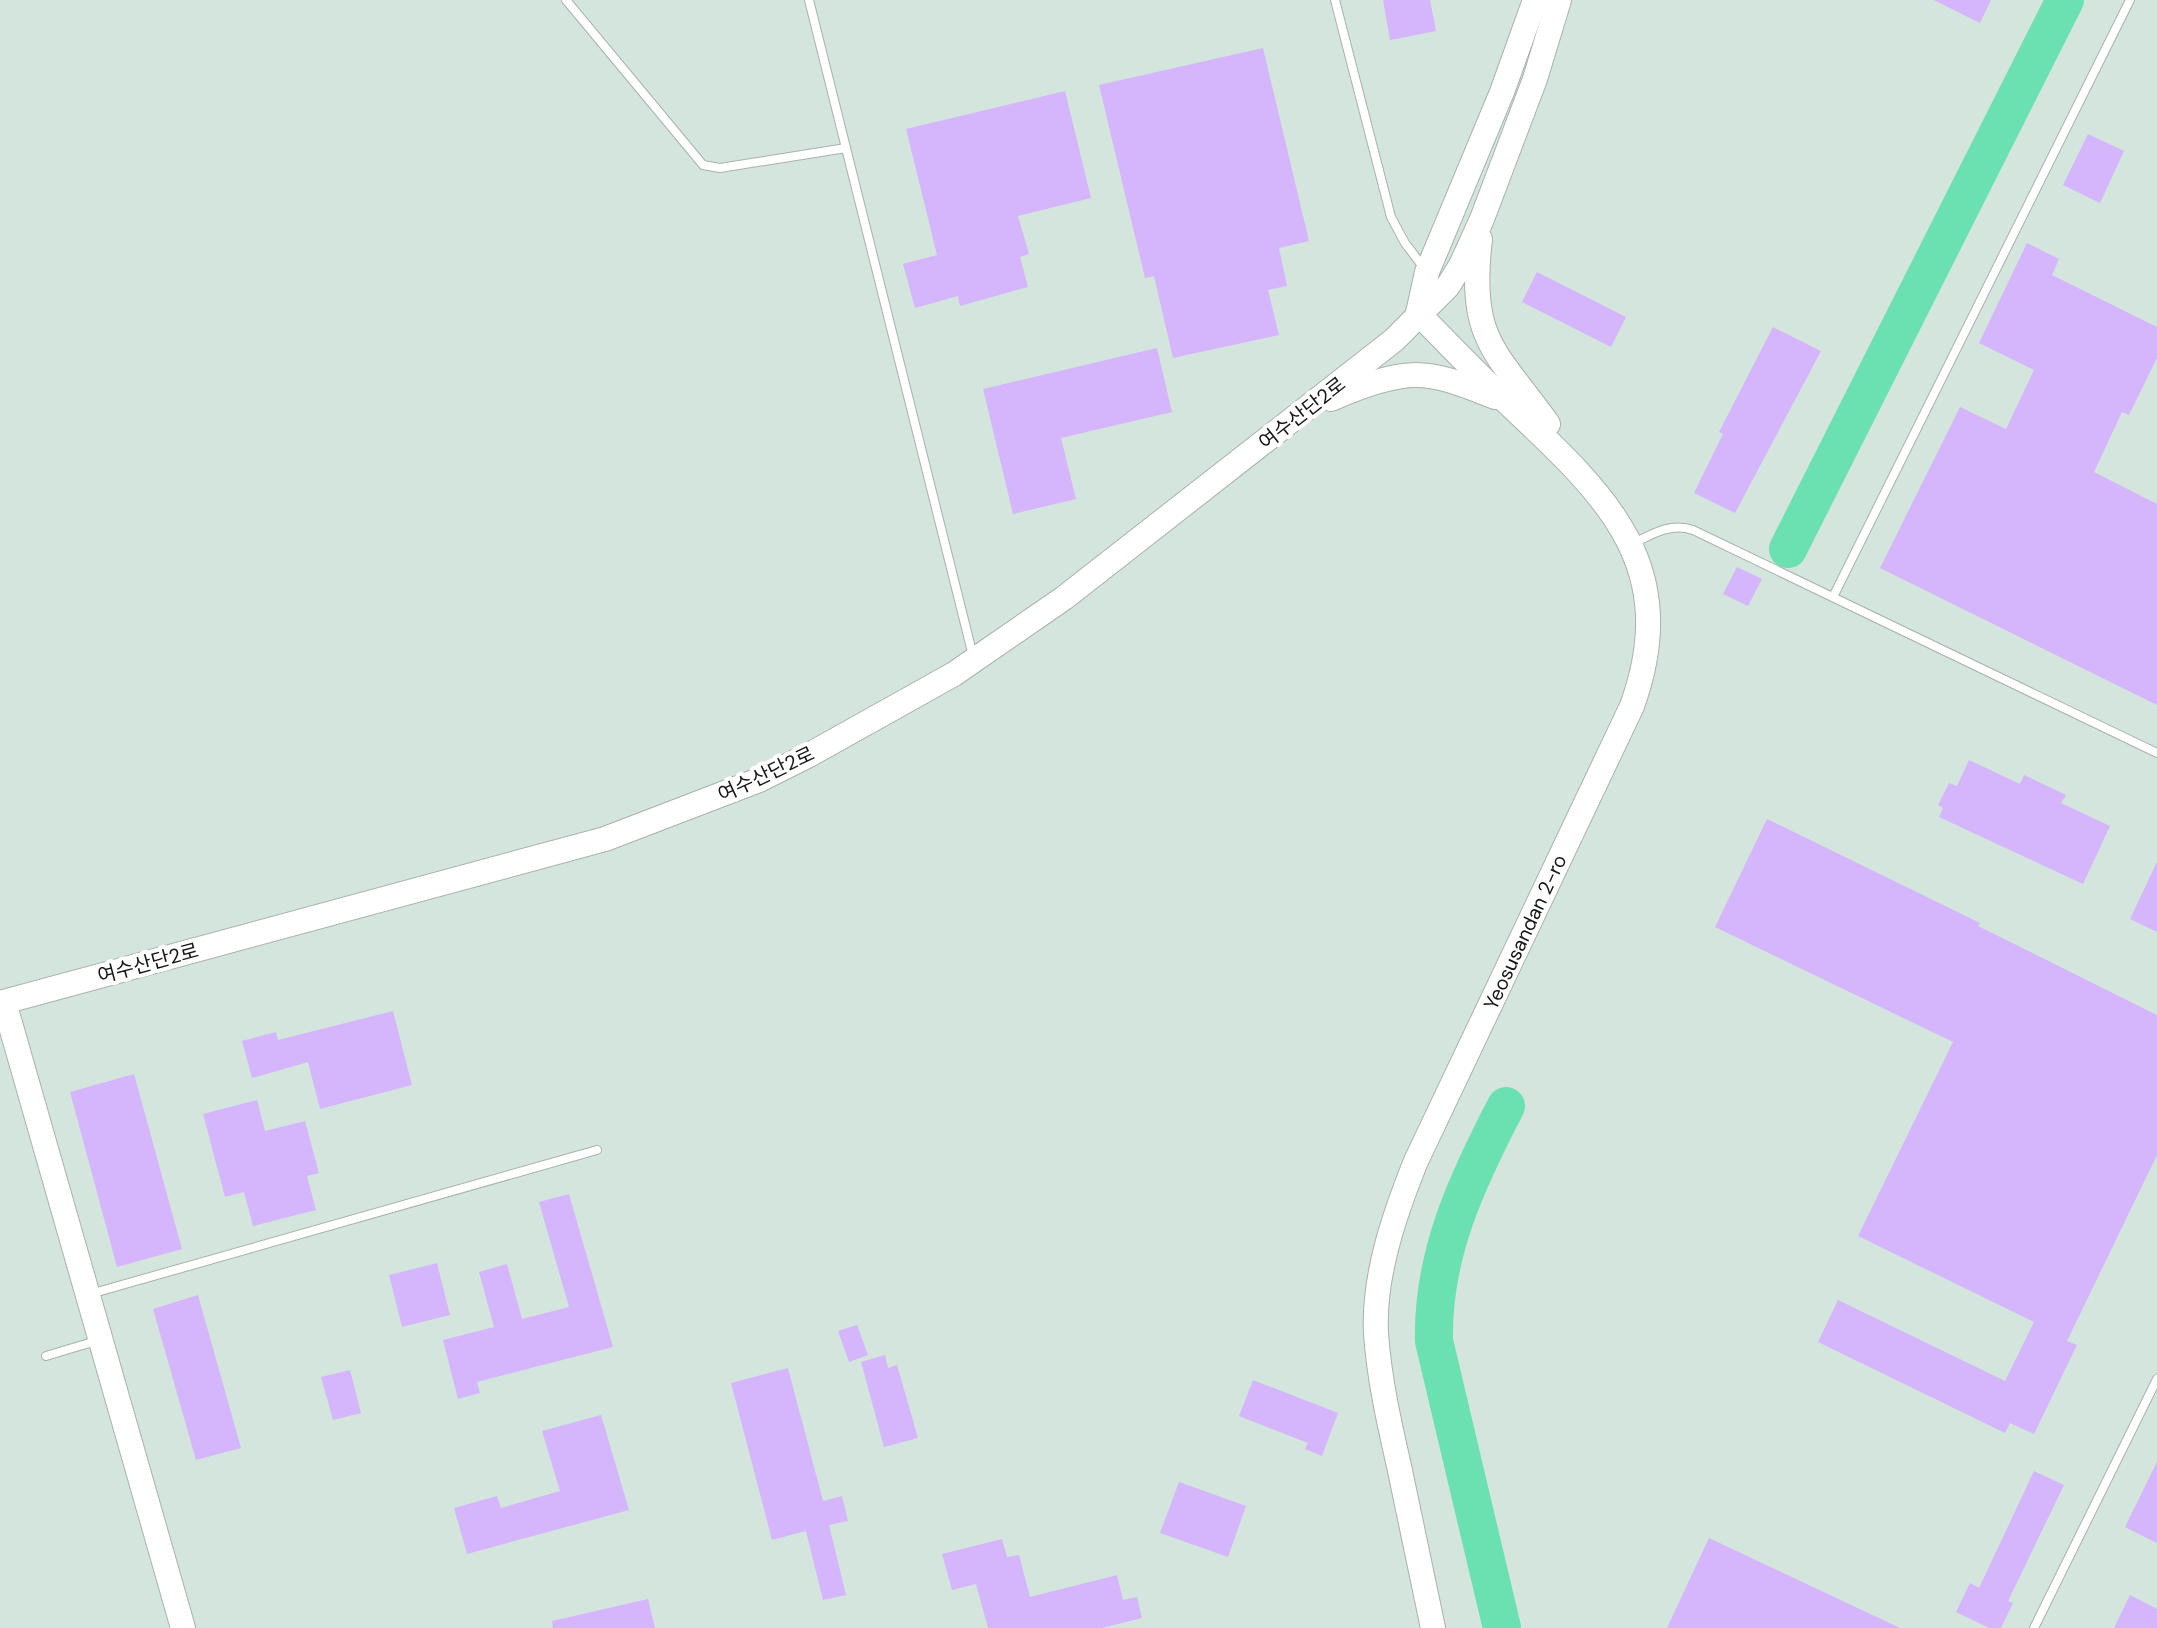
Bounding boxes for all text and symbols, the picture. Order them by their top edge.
street label: 여수산단2로 [1253,371,1351,455]
street label: 여수산단2로 [714,740,818,808]
street label: Yeosusandan 2-ro [1478,850,1572,1014]
street label: 여수산단2로 [95,937,201,989]

